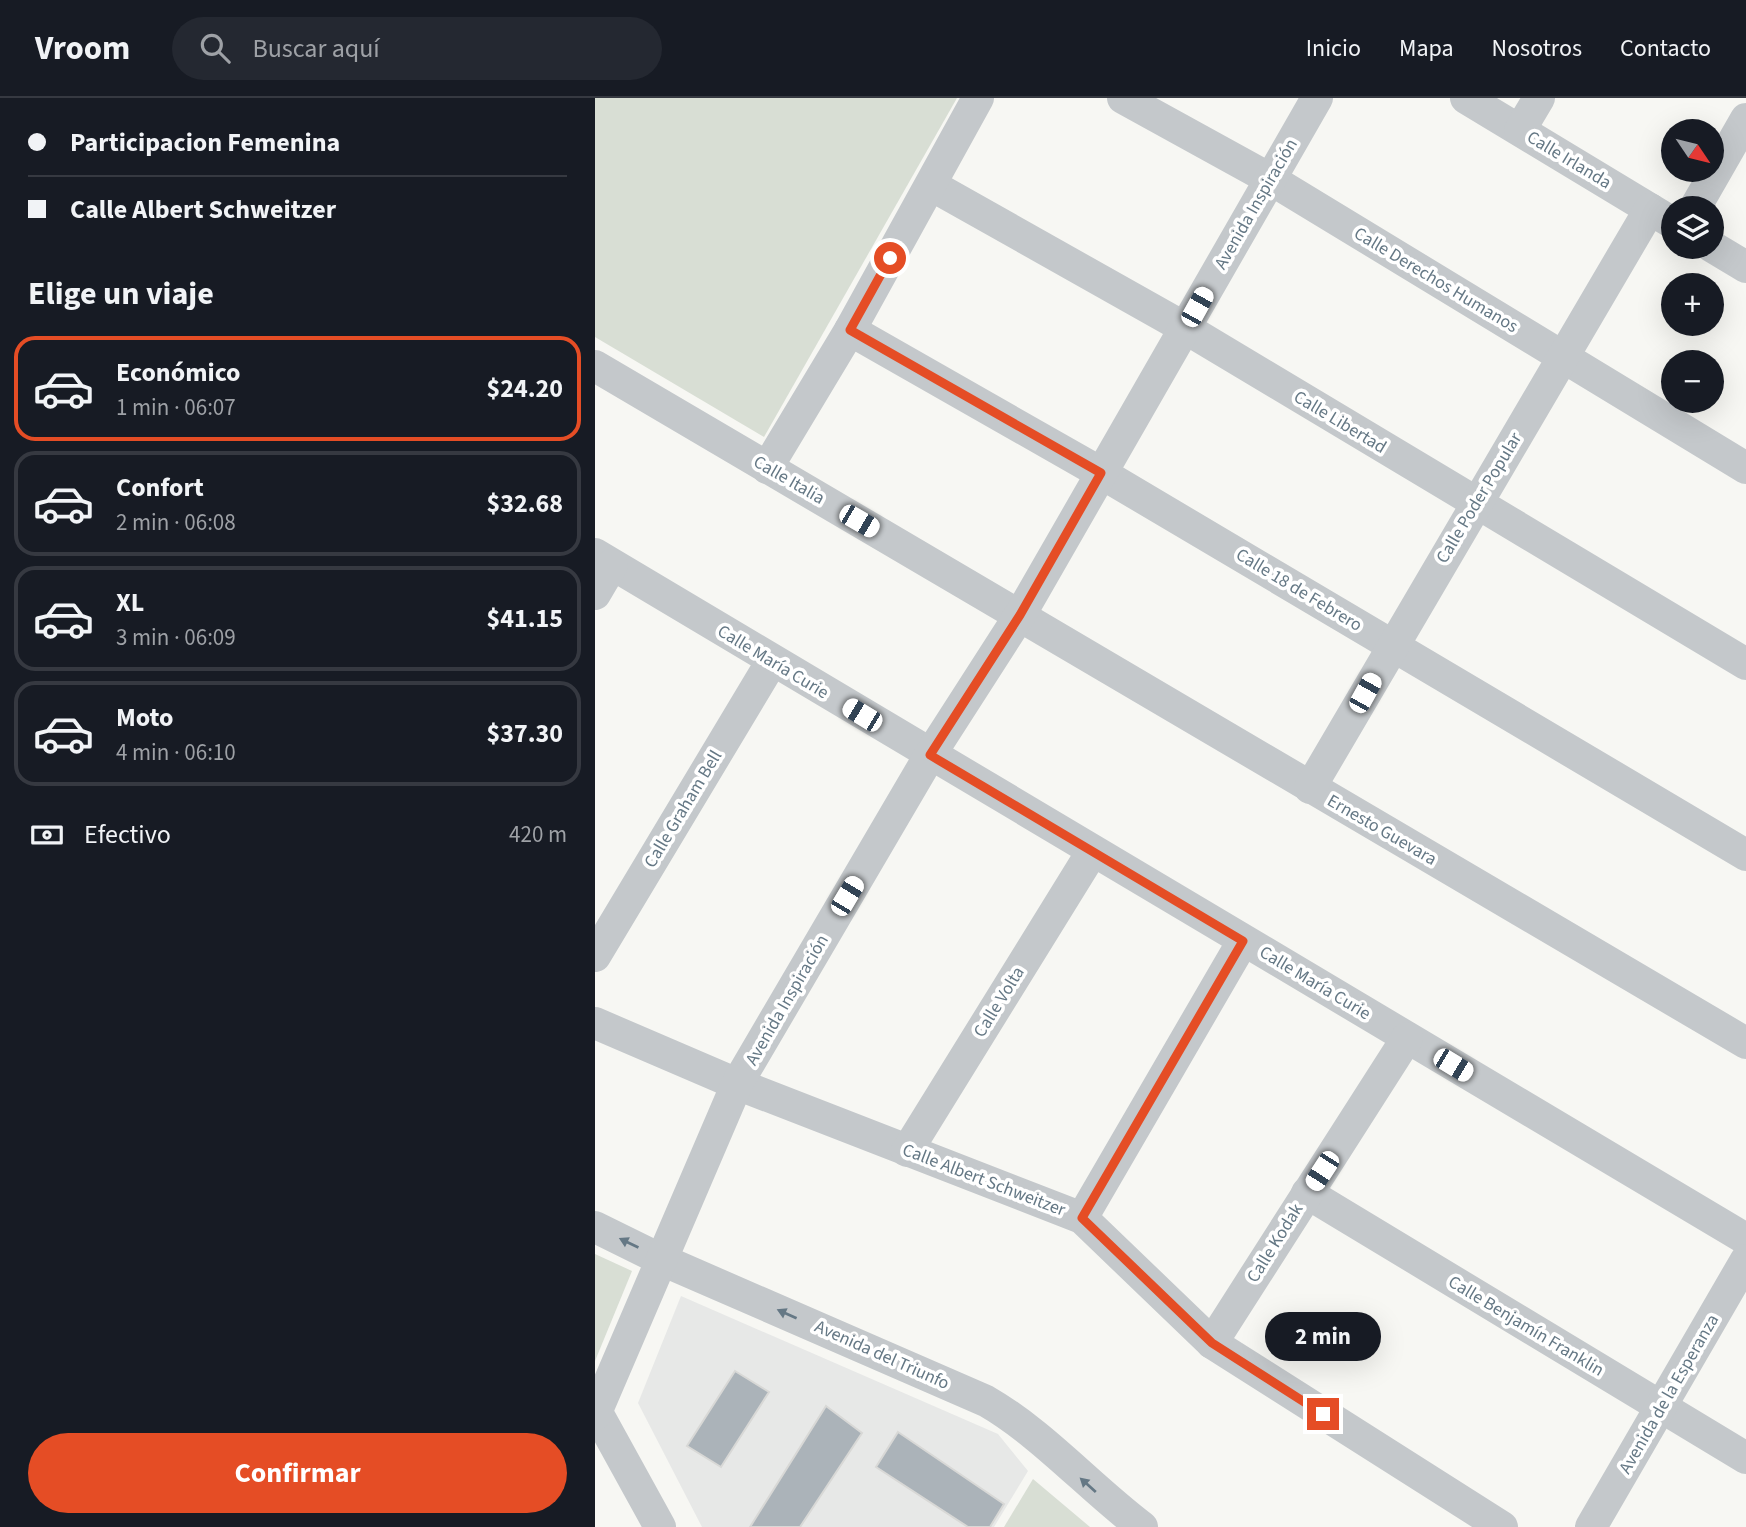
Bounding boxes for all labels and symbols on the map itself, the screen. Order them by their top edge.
north arrow [1661,119,1724,182]
street label: Calle Irlanda [1522,125,1616,195]
street label: Avenida Inspiración [1208,134,1304,274]
street label: Calle Derechos Humanos [1349,221,1523,339]
route start [874,242,906,274]
car [1178,284,1217,330]
street label: Calle Libertad [1289,384,1391,460]
street label: Calle Poder Popular [1430,427,1528,568]
street label: Calle Italia [749,450,829,510]
car [836,501,883,541]
street label: Calle 18 de Febrero [1231,542,1367,638]
street label: Calle María Curie [713,619,834,705]
car [1346,670,1385,716]
car [839,695,886,735]
street label: Calle Graham Bell [638,746,728,872]
street label: Ernesto Guevara [1323,788,1441,872]
car [828,873,867,919]
street label: Avenida Inspiración [739,930,835,1070]
street label: Calle María Curie [1255,940,1376,1026]
street label: Calle Volta [967,962,1031,1042]
car [1430,1045,1477,1085]
street label: Calle Albert Schweitzer [899,1137,1070,1223]
car [1302,1148,1343,1194]
street label: Calle Kodak [1241,1199,1309,1287]
one-way arrow [619,1237,639,1249]
street label: Calle Benjamín Franklin [1443,1270,1609,1382]
one-way arrow [777,1308,797,1320]
street label: Avenida de la Esperanza [1613,1310,1725,1478]
callout: 2 min [1265,1312,1381,1362]
street label: Avenida del Triunfo [811,1314,953,1396]
route end [1307,1398,1339,1430]
one-way arrow [1079,1477,1097,1493]

